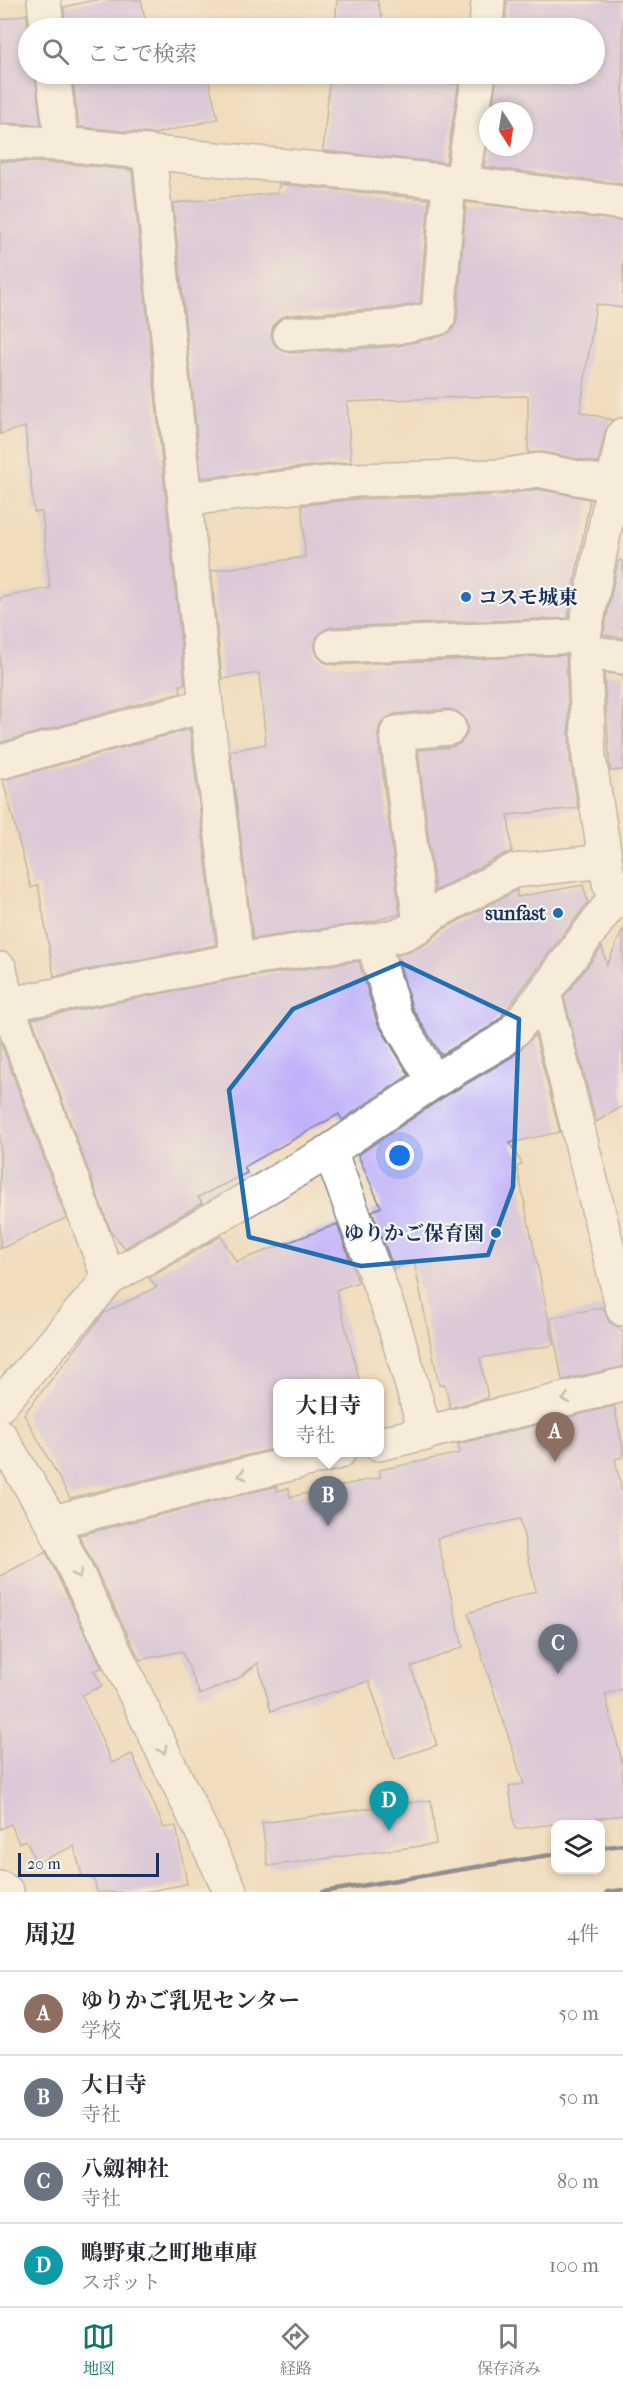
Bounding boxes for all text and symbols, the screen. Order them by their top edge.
search box [18,18,605,84]
icon: search [39,35,72,68]
text: ここで検索 [87,41,197,67]
north arrow [479,102,533,156]
place label: コスモ城東 [478,586,578,609]
marker: コスモ城東 [459,590,473,604]
place label: sunfast [485,902,547,925]
marker: sunfast [551,906,565,920]
your location [385,1141,414,1170]
place label: ゆりかご保育園 [344,1222,484,1245]
marker: ゆりかご保育園 [489,1226,503,1240]
popup [273,1379,384,1457]
one-way arrow [561,1392,571,1405]
text: 大日寺 [295,1393,362,1419]
pin: A [536,1412,574,1462]
text: 寺社 [295,1424,335,1447]
one-way arrow [237,1468,247,1481]
pin: B [308,1476,348,1526]
one-way arrow [70,1568,82,1579]
pin: C [538,1624,578,1674]
one-way arrow [155,1743,167,1754]
pin: D [370,1782,408,1831]
map controls [551,1820,605,1874]
button: layers [551,1820,605,1874]
scale bar [18,1850,159,1878]
text: 20 m [27,1854,61,1873]
text: 周辺 [24,1919,76,1950]
text: 4件 [567,1922,599,1945]
text: ゆりかご乳児センター [81,1988,300,2014]
text: A [37,2002,50,2025]
text: 50 m [558,2002,599,2025]
text: 学校 [81,2019,121,2042]
text: 大日寺 [81,2072,147,2098]
text: B [37,2086,50,2109]
text: 50 m [558,2086,599,2109]
text: 寺社 [81,2103,121,2126]
text: 八劔神社 [81,2156,169,2182]
text: C [37,2170,50,2193]
text: 80 m [557,2170,599,2193]
text: 寺社 [81,2187,121,2210]
text: 鴫野東之町地車庫 [81,2240,257,2266]
text: D [36,2254,51,2277]
text: 100 m [549,2254,599,2277]
text: スポット [81,2271,161,2294]
tab: 地図 [82,2320,115,2379]
tab: 経路 [279,2320,312,2379]
tab: 保存済み [477,2320,541,2379]

